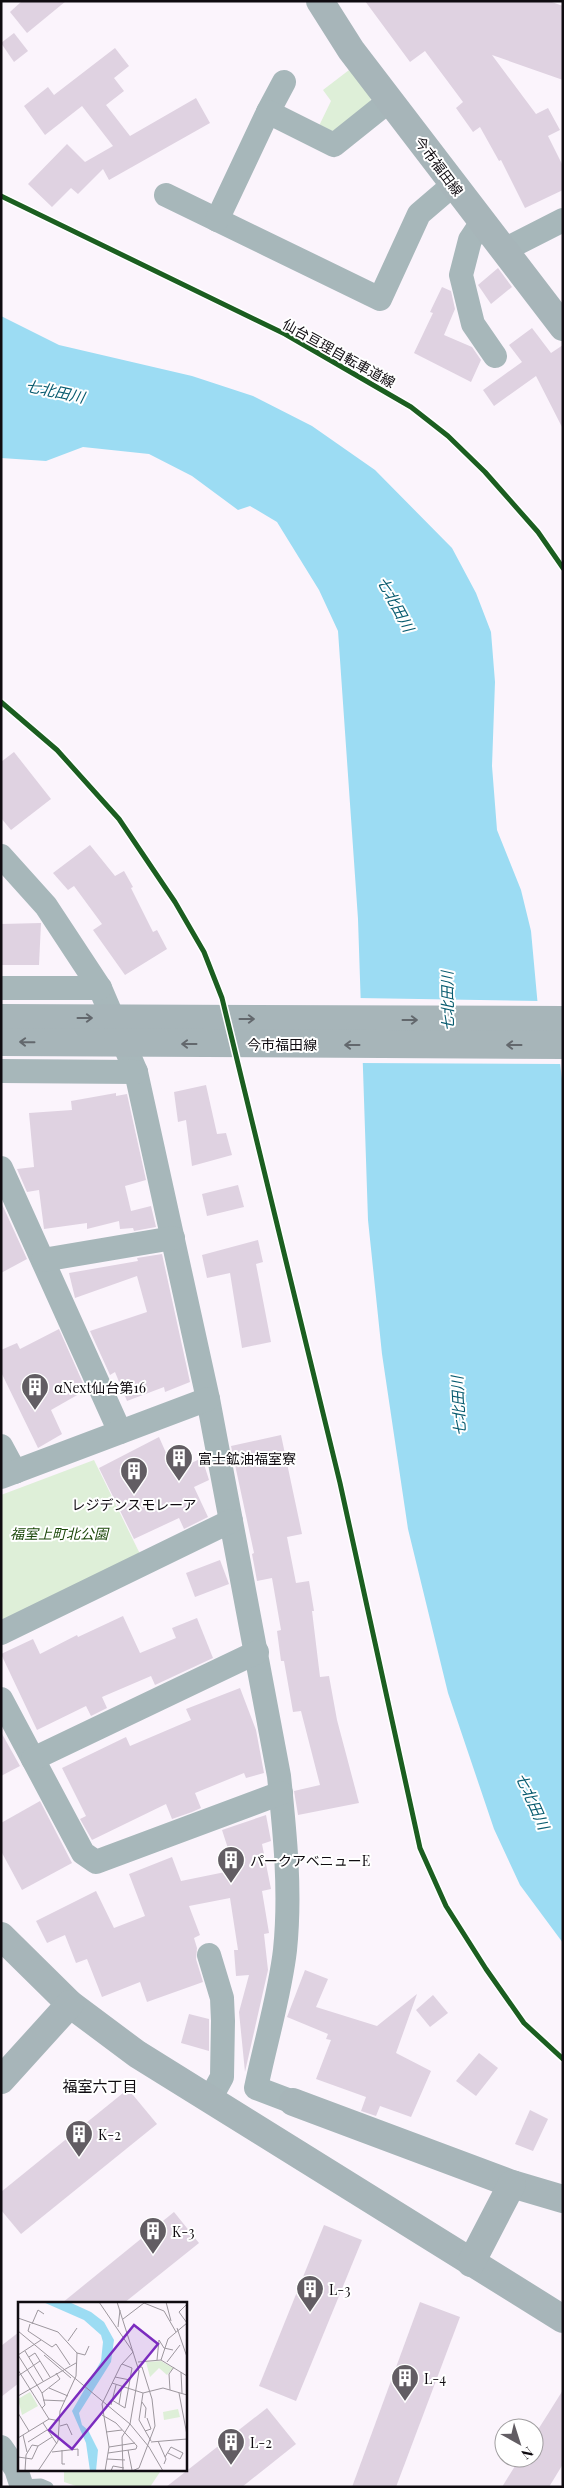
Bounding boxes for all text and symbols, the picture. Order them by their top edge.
street label: 今市福田線 [410,132,468,200]
street label: 仙台亘理自転車道線 [279,314,399,392]
water label: 七北田川 [24,375,88,407]
water label: 七北田川 [373,573,420,637]
water label: 七北田川 [436,969,458,1031]
one-way arrow [76,1013,93,1023]
one-way arrow [239,1014,255,1024]
one-way arrow [402,1015,418,1025]
street label: 今市福田線 [247,1035,317,1054]
one-way arrow [19,1037,35,1047]
one-way arrow [181,1039,198,1049]
one-way arrow [344,1040,360,1049]
one-way arrow [506,1040,522,1050]
building icon: αNext仙台第16 [20,1372,50,1411]
water label: 七北田川 [446,1374,470,1436]
place label: αNext仙台第16 [54,1378,146,1397]
building icon: 富士鉱油福室寮 [164,1443,194,1482]
place label: 富士鉱油福室寮 [198,1449,296,1468]
building icon: レジデンスモレーア [119,1456,149,1495]
place label: レジデンスモレーア [71,1495,197,1514]
park label: 福室上町北公園 [10,1524,110,1543]
water label: 七北田川 [512,1770,555,1834]
building icon: パークアベニューE [216,1845,246,1884]
place label: パークアベニューE [250,1851,370,1870]
district label: 福室六丁目 [62,2076,138,2096]
building icon: K-2 [64,2119,94,2158]
place label: K-2 [98,2125,121,2144]
building icon: K-3 [138,2216,168,2255]
place label: K-3 [172,2222,194,2241]
building icon: L-3 [295,2274,325,2313]
place label: L-3 [329,2280,351,2299]
inset map [18,2302,186,2470]
building icon: L-4 [390,2363,420,2402]
place label: L-4 [424,2369,446,2388]
north arrow [494,2418,544,2468]
building icon: L-2 [216,2427,246,2466]
place label: L-2 [250,2433,272,2452]
text: N [518,2443,537,2464]

